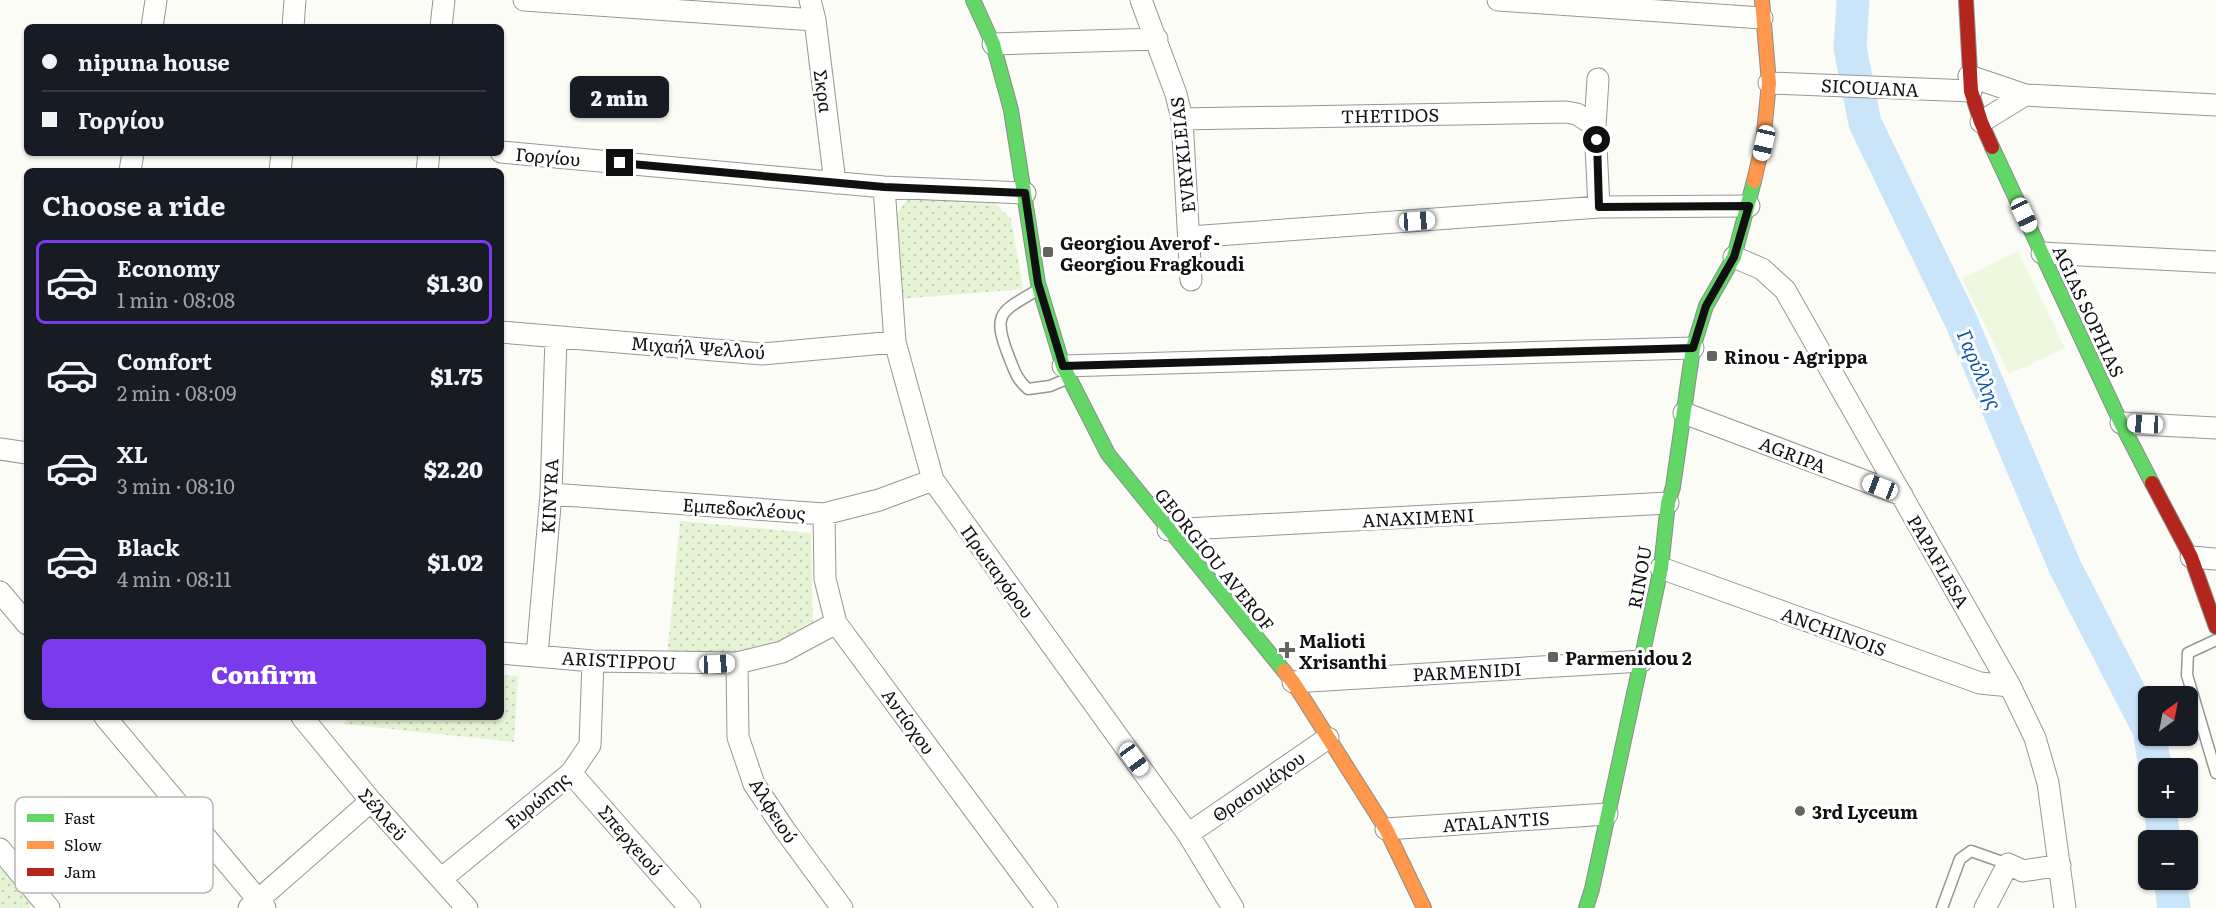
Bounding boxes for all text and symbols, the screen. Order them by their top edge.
text: nipuna house [78,45,230,78]
street label: Σκρα [808,68,840,114]
street label: SICOUANA [1820,71,1920,103]
callout: 2 min [570,76,670,118]
text: 2 min [591,82,648,112]
street label: EVRYKLEIAS [1162,96,1202,214]
street label: THETIDOS [1341,101,1439,129]
text: Γοργίου [78,103,164,136]
car [1751,123,1777,163]
route start [1583,126,1610,153]
street label: Γοργίου [515,140,581,172]
route end [606,149,633,176]
text: Choose a ride [42,184,225,224]
car [2008,195,2040,235]
car [1398,211,1436,231]
place label: Georgiou Averof - Georgiou Fragkoudi [1060,229,1245,277]
street label: AGIAS SOPHIAS [2047,240,2131,382]
marker: Georgiou Averof - Georgiou Fragkoudi [1041,245,1055,259]
text: Economy [117,251,220,284]
icon: car [45,255,99,309]
text: $1.30 [427,266,483,299]
text: 1 min · 08:08 [117,284,235,314]
water label: Γαρύλλης [1951,324,2011,414]
street label: Μιχαήλ Ψελλού [630,329,766,365]
place label: Rinou - Agrippa [1724,343,1868,370]
text: Comfort [117,344,212,377]
icon: car [45,348,99,402]
marker: Rinou - Agrippa [1705,349,1719,363]
text: $1.75 [430,359,483,392]
text: 2 min · 08:09 [117,377,236,407]
car [2127,414,2163,434]
street label: AGRIPA [1756,429,1830,479]
text: XL [117,437,148,470]
icon: car [45,441,99,495]
text: $2.20 [424,452,483,485]
street label: KINYRA [534,458,564,534]
text: 3 min · 08:10 [117,470,235,500]
car [1860,472,1900,502]
street label: GEORGIOU AVEROF [1149,482,1281,636]
street label: Εμπεδοκλέους [682,490,806,526]
street label: ANAXIMENI [1361,501,1475,533]
street label: PAPAFLESA [1901,509,1977,613]
street label: Πρωταγόρου [955,519,1041,623]
text: Black [117,530,179,563]
icon: car [45,534,99,588]
street label: RINOU [1620,543,1658,611]
text: $1.02 [427,545,483,578]
text: 4 min · 08:11 [117,563,232,593]
street label: ANCHINOIS [1778,600,1890,662]
place label: Malioti Xrisanthi [1299,627,1387,675]
button: Confirm [42,639,486,708]
marker: Malioti Xrisanthi [1280,643,1294,657]
street label: ARISTIPPOU [561,644,677,676]
place label: Parmenidou 2 [1565,644,1692,671]
marker: Parmenidou 2 [1546,650,1560,664]
car [699,654,735,674]
street label: PARMENIDI [1412,655,1522,687]
street label: Αντίοχου [876,682,942,760]
north arrow [2138,686,2198,746]
map controls [2138,686,2198,890]
car [1116,739,1152,779]
street label: Θρασυμάχου [1206,744,1310,828]
button: + [2138,758,2198,818]
street label: Ευρώπης [499,765,575,835]
street label: Αλφειού [743,772,805,848]
street label: Σέλλεϋ [352,782,414,846]
legend [15,797,213,893]
place label: 3rd Lyceum [1812,798,1918,825]
street label: Σπερχειού [592,799,670,881]
street label: ATALANTIS [1442,804,1550,838]
marker: 3rd Lyceum [1793,804,1807,818]
text: Fast [64,805,96,829]
button: − [2138,830,2198,890]
text: Slow [64,832,102,856]
text: Jam [64,859,97,883]

